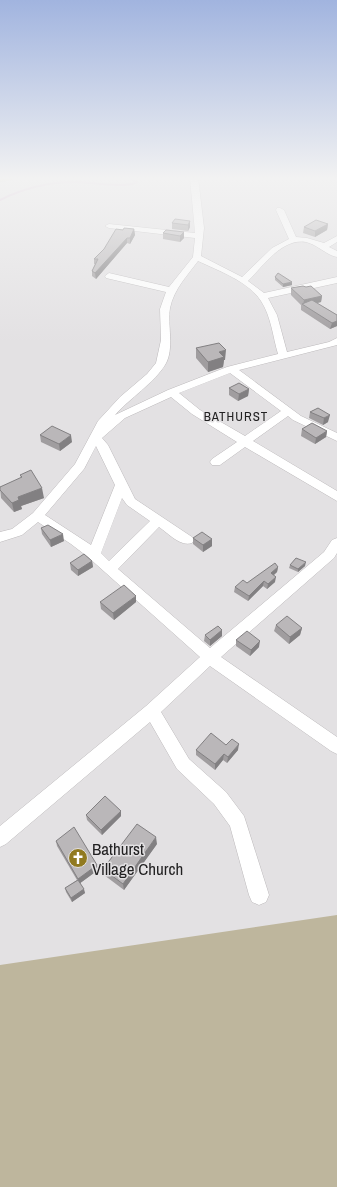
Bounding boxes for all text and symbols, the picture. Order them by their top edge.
district label: BATHURST [204,408,268,425]
place label: Bathurst Village Church [92,837,183,880]
church icon: Bathurst Village Church [67,847,89,869]

